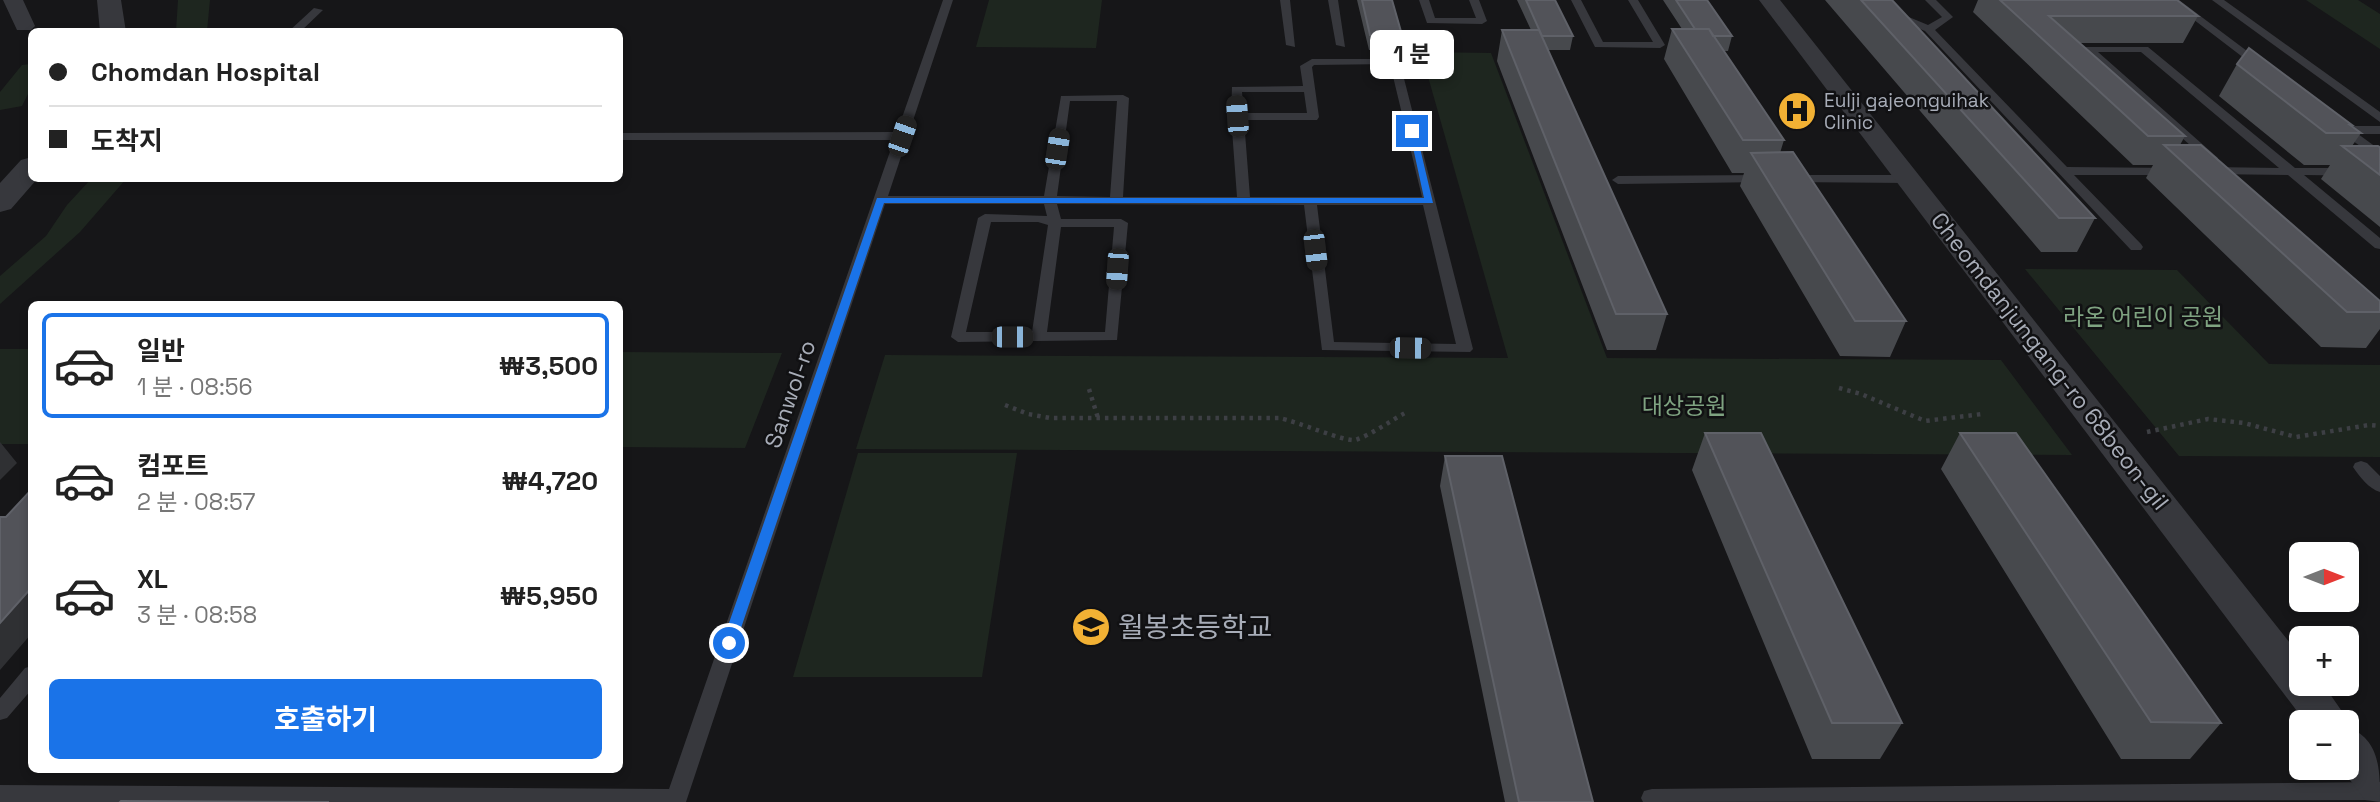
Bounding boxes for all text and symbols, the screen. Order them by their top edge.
callout: 1 분 [1370,30,1454,78]
text: 1 분 [1393,39,1431,69]
text: Chomdan Hospital [91,55,320,89]
place label: Eulji gajeonguihak Clinic [1824,88,1989,135]
hospital icon: Eulji gajeonguihak Clinic [1776,90,1818,132]
car [1226,94,1249,138]
car [886,113,919,159]
route end [1396,115,1428,147]
text: 도착지 [91,124,163,158]
car [1044,127,1071,171]
street label: Cheomdanjungang-ro 68beon-gil [1924,206,2176,516]
car [1303,228,1328,272]
car [1106,247,1129,291]
park label: 라온 어린이 공원 [2063,302,2223,332]
car [992,327,1034,348]
icon: car [53,334,116,397]
text: 일반 [137,334,185,368]
street label: Sanwol-ro [758,336,822,452]
car [1389,337,1432,359]
text: ₩3,500 [499,349,598,383]
text: 1 분 · 08:56 [137,372,253,402]
park label: 대상공원 [1642,391,1726,421]
icon: car [53,449,116,512]
text: 컴포트 [137,449,209,483]
text: ₩4,720 [502,464,598,498]
text: 2 분 · 08:57 [137,487,255,517]
north arrow [2289,542,2359,612]
map controls [2289,542,2359,780]
text: XL [137,562,168,596]
icon: car [53,564,116,627]
text: ₩5,950 [500,579,598,613]
text: 3 분 · 08:58 [137,600,257,630]
school or university icon: 월봉초등학교 [1070,606,1112,648]
place label: 월봉초등학교 [1118,609,1273,645]
button: + [2289,626,2359,696]
route start [713,627,745,659]
button: 호출하기 [49,679,602,759]
button: − [2289,710,2359,780]

